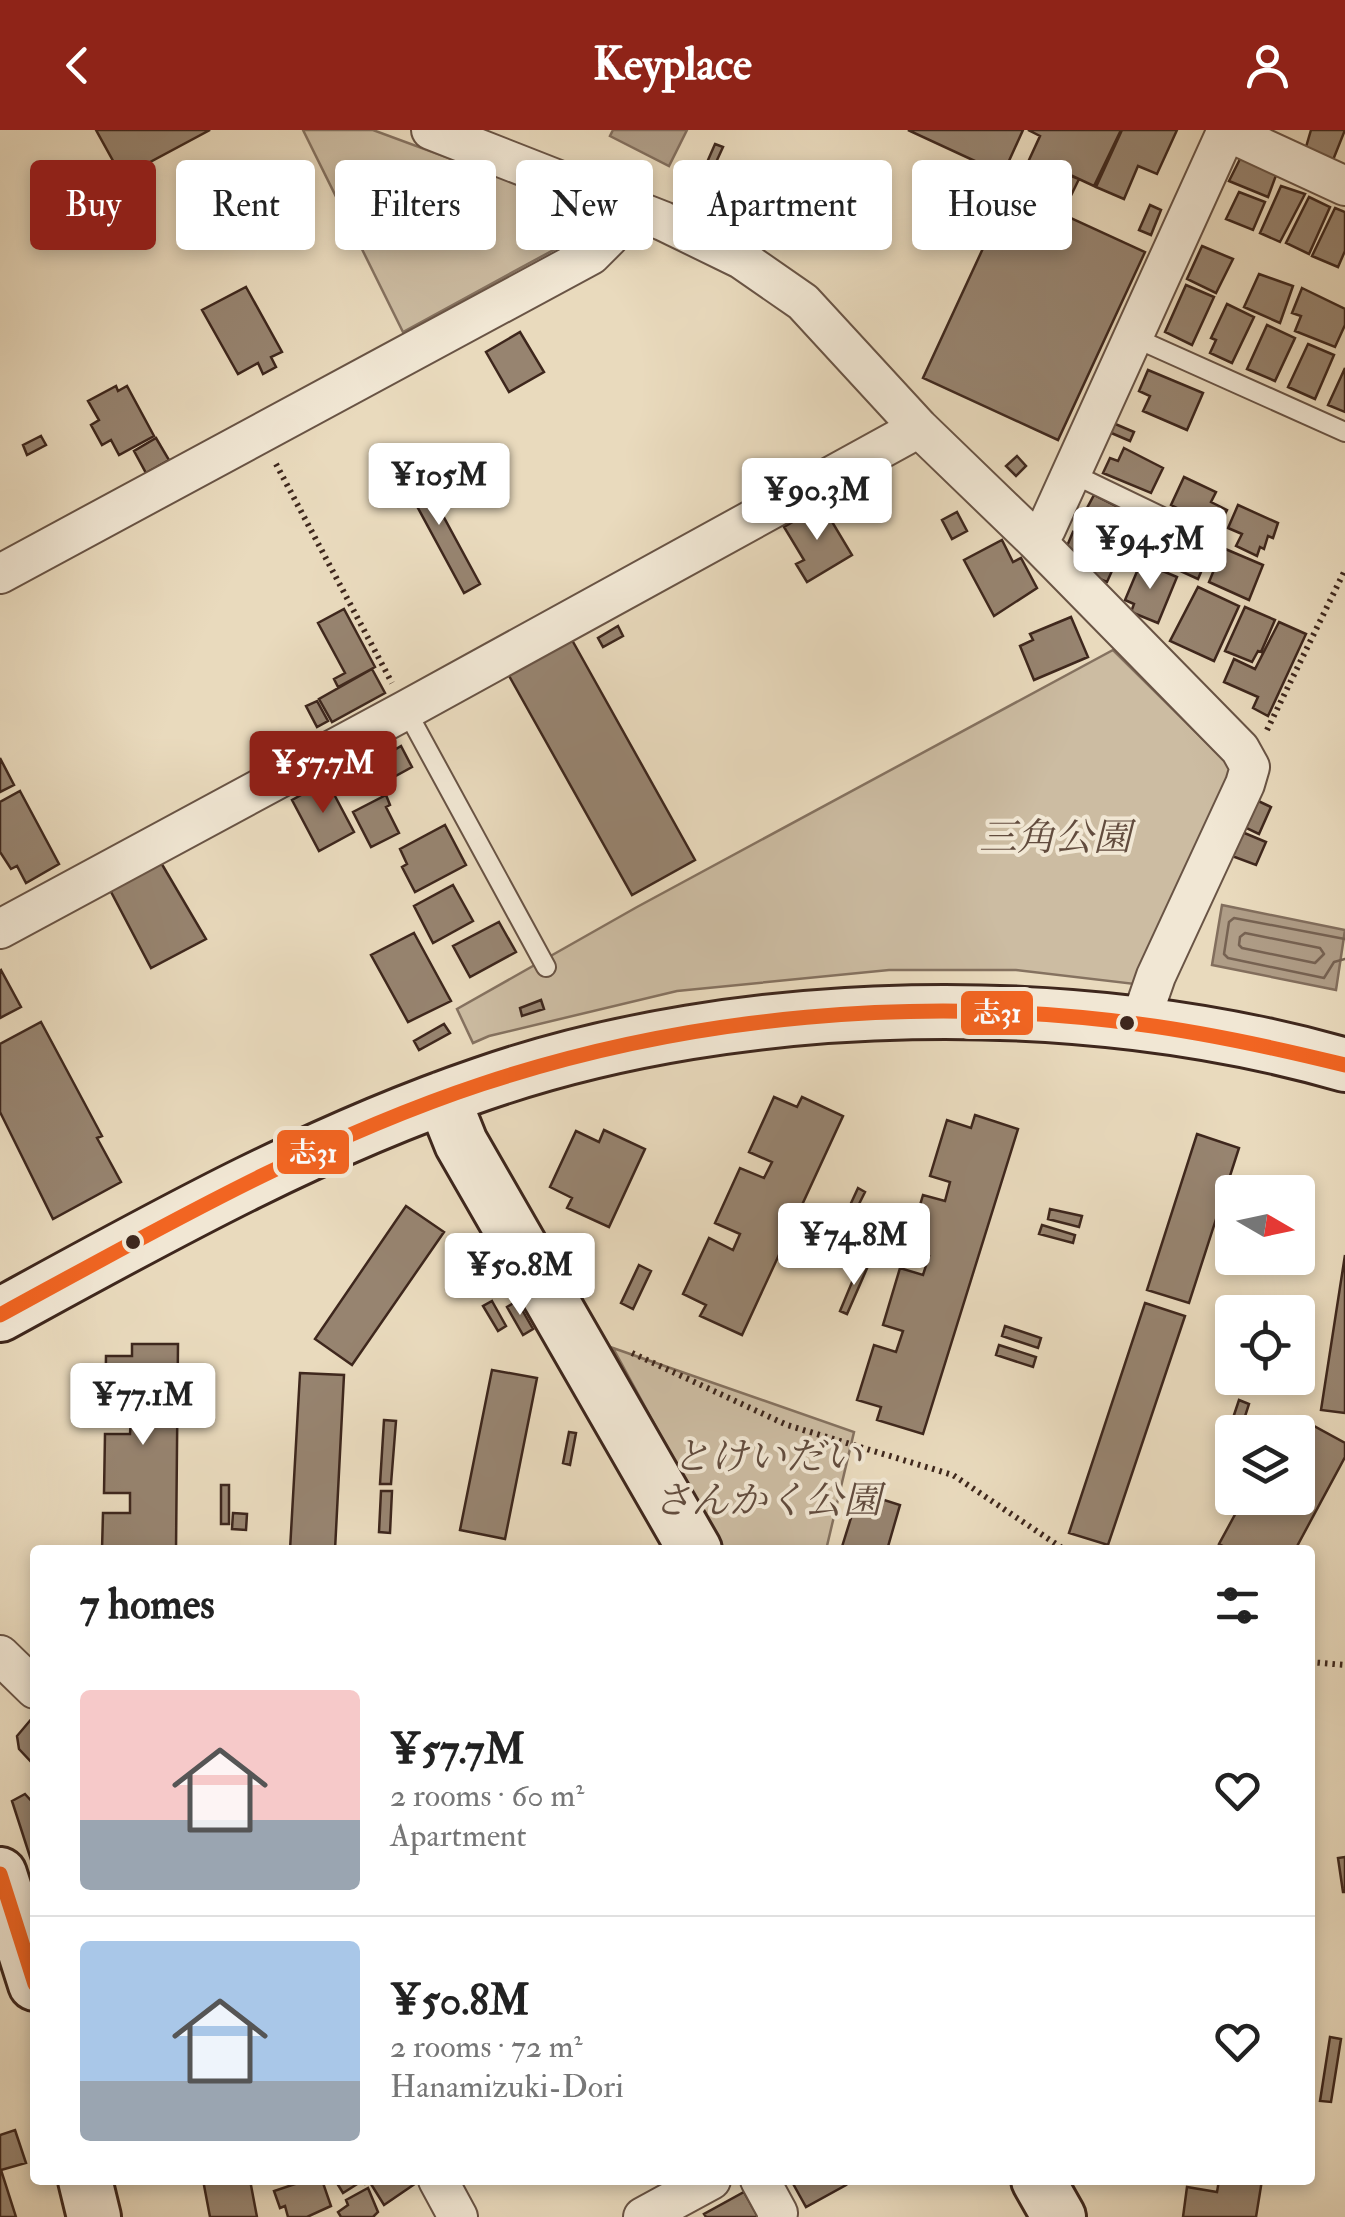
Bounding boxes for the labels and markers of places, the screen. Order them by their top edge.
pin: ¥105M [369,443,509,528]
pin: ¥90.3M [736,458,898,543]
pin: ¥94.5M [1069,507,1231,592]
pin: ¥57.7M [242,731,404,816]
unlabelled marker [1117,1013,1137,1033]
pin: ¥74.8M [773,1203,935,1288]
unlabelled marker [123,1232,143,1252]
pin: ¥50.8M [439,1233,601,1318]
pin: ¥77.1M [62,1363,224,1448]

